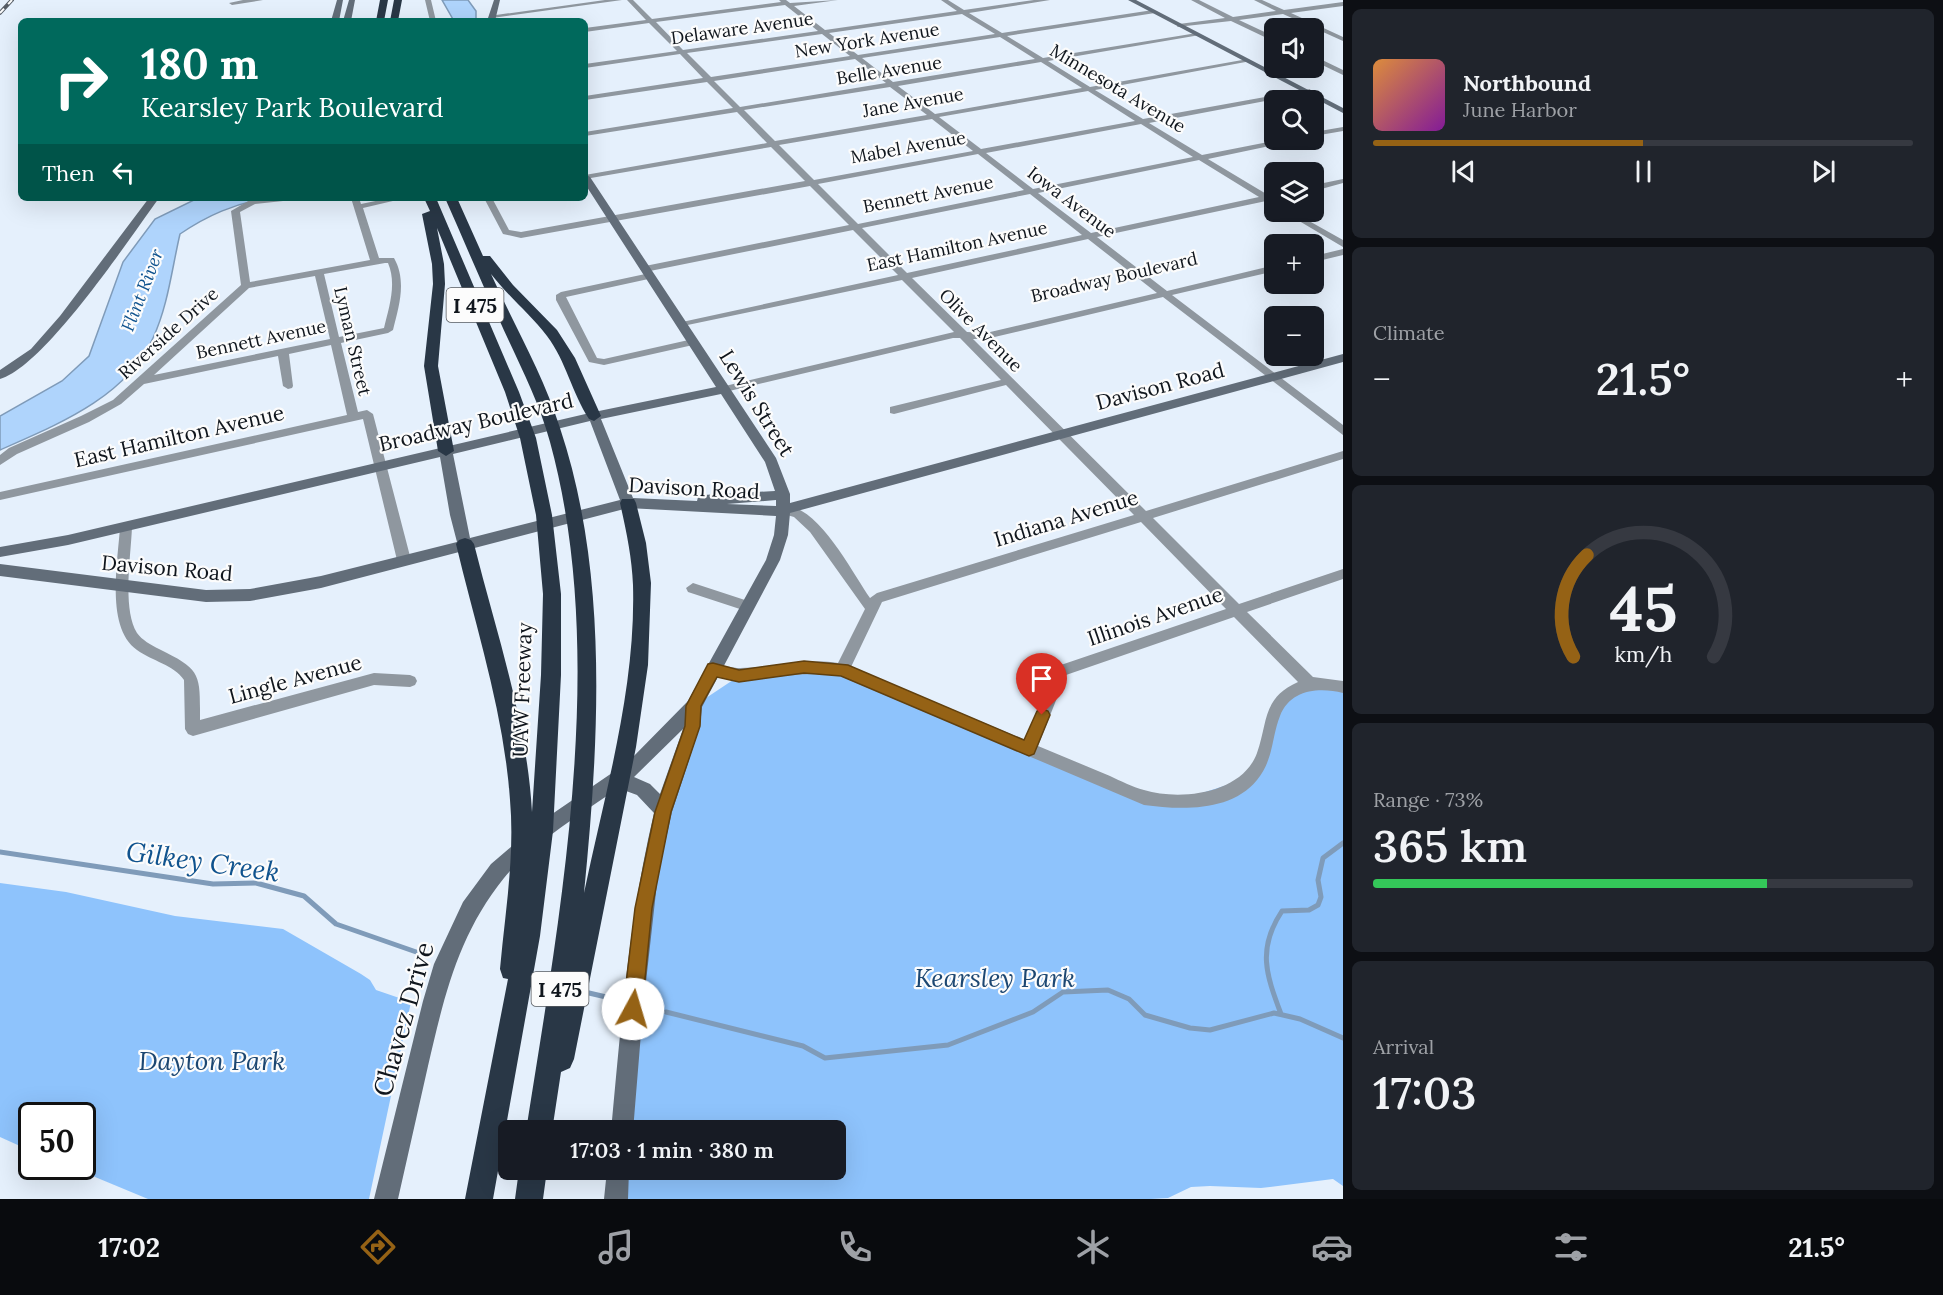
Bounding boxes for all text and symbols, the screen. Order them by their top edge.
street label: Delaware Avenue [669,7,815,49]
street label: New York Avenue [793,17,941,63]
map controls [1264,18,1324,366]
button: sound [1264,18,1324,78]
text: 180 m [141,37,258,91]
street label: Minnesota Avenue [1046,38,1190,138]
icon: right [42,42,120,120]
street label: Belle Avenue [835,50,944,90]
text: Northbound [1463,69,1591,97]
street label: Jane Avenue [860,82,966,122]
text: Kearsley Park Boulevard [141,90,444,124]
button: search [1264,90,1324,150]
text: June Harbor [1463,97,1577,122]
street label: Mabel Avenue [849,125,968,168]
icon: previous [1447,155,1480,188]
icon: pause [1627,155,1660,188]
icon: next [1807,155,1840,188]
icon: left [107,156,140,189]
text: Then [42,159,95,187]
street label: Iowa Avenue [1023,161,1121,243]
button: layers [1264,162,1324,222]
street label: Bennett Avenue [861,170,995,218]
street label: East Hamilton Avenue [865,216,1050,276]
button: + [1264,234,1324,294]
water label: Flint River [116,245,168,334]
street label: Broadway Boulevard [1028,247,1200,307]
street label: Riverside Drive [113,282,223,384]
street label: Olive Avenue [934,283,1028,377]
street label: Lyman Street [329,284,377,398]
road number: I 475 [446,288,504,322]
button: − [1264,306,1324,366]
street label: Bennett Avenue [194,314,328,364]
text: Climate [1373,320,1445,345]
street label: Lewis Street [714,345,801,462]
text: 21.5° [1596,350,1690,407]
street label: Davison Road [1093,356,1227,416]
text: − [1373,358,1391,400]
text: + [1896,358,1913,400]
street label: Broadway Boulevard [376,386,576,458]
street label: East Hamilton Avenue [71,399,287,473]
street label: Davison Road [628,471,760,505]
street label: Indiana Avenue [991,483,1141,553]
street label: Davison Road [100,549,234,587]
text: 45 [1609,568,1677,648]
street label: Illinois Avenue [1084,580,1226,652]
street label: UAW Freeway [506,622,538,758]
text: km/h [1614,640,1672,668]
street label: Lingle Avenue [225,648,365,710]
pin [1016,653,1067,715]
icon: arrive [1025,662,1058,695]
text: Range · 73% [1373,787,1483,812]
text: 365 km [1373,817,1527,874]
water label: Gilkey Creek [124,833,282,889]
street label: Chavez Drive [365,938,441,1100]
park label: Kearsley Park [915,961,1075,994]
road number: I 475 [532,972,588,1006]
position arrow [601,977,665,1041]
text: Arrival [1373,1034,1434,1059]
park label: Dayton Park [138,1044,286,1077]
text: 17:03 [1373,1064,1476,1121]
speed limit sign: 50 [18,1102,96,1180]
text: 17:03 · 1 min · 380 m [570,1136,774,1164]
icon: directions [357,1226,399,1268]
icon: music [595,1226,637,1268]
icon: phone [834,1226,876,1268]
icon: climate [1072,1226,1114,1268]
icon: car [1311,1226,1353,1268]
icon: filters [1550,1226,1592,1268]
text: 17:02 [98,1230,160,1264]
text: 21.5° [1788,1230,1845,1264]

